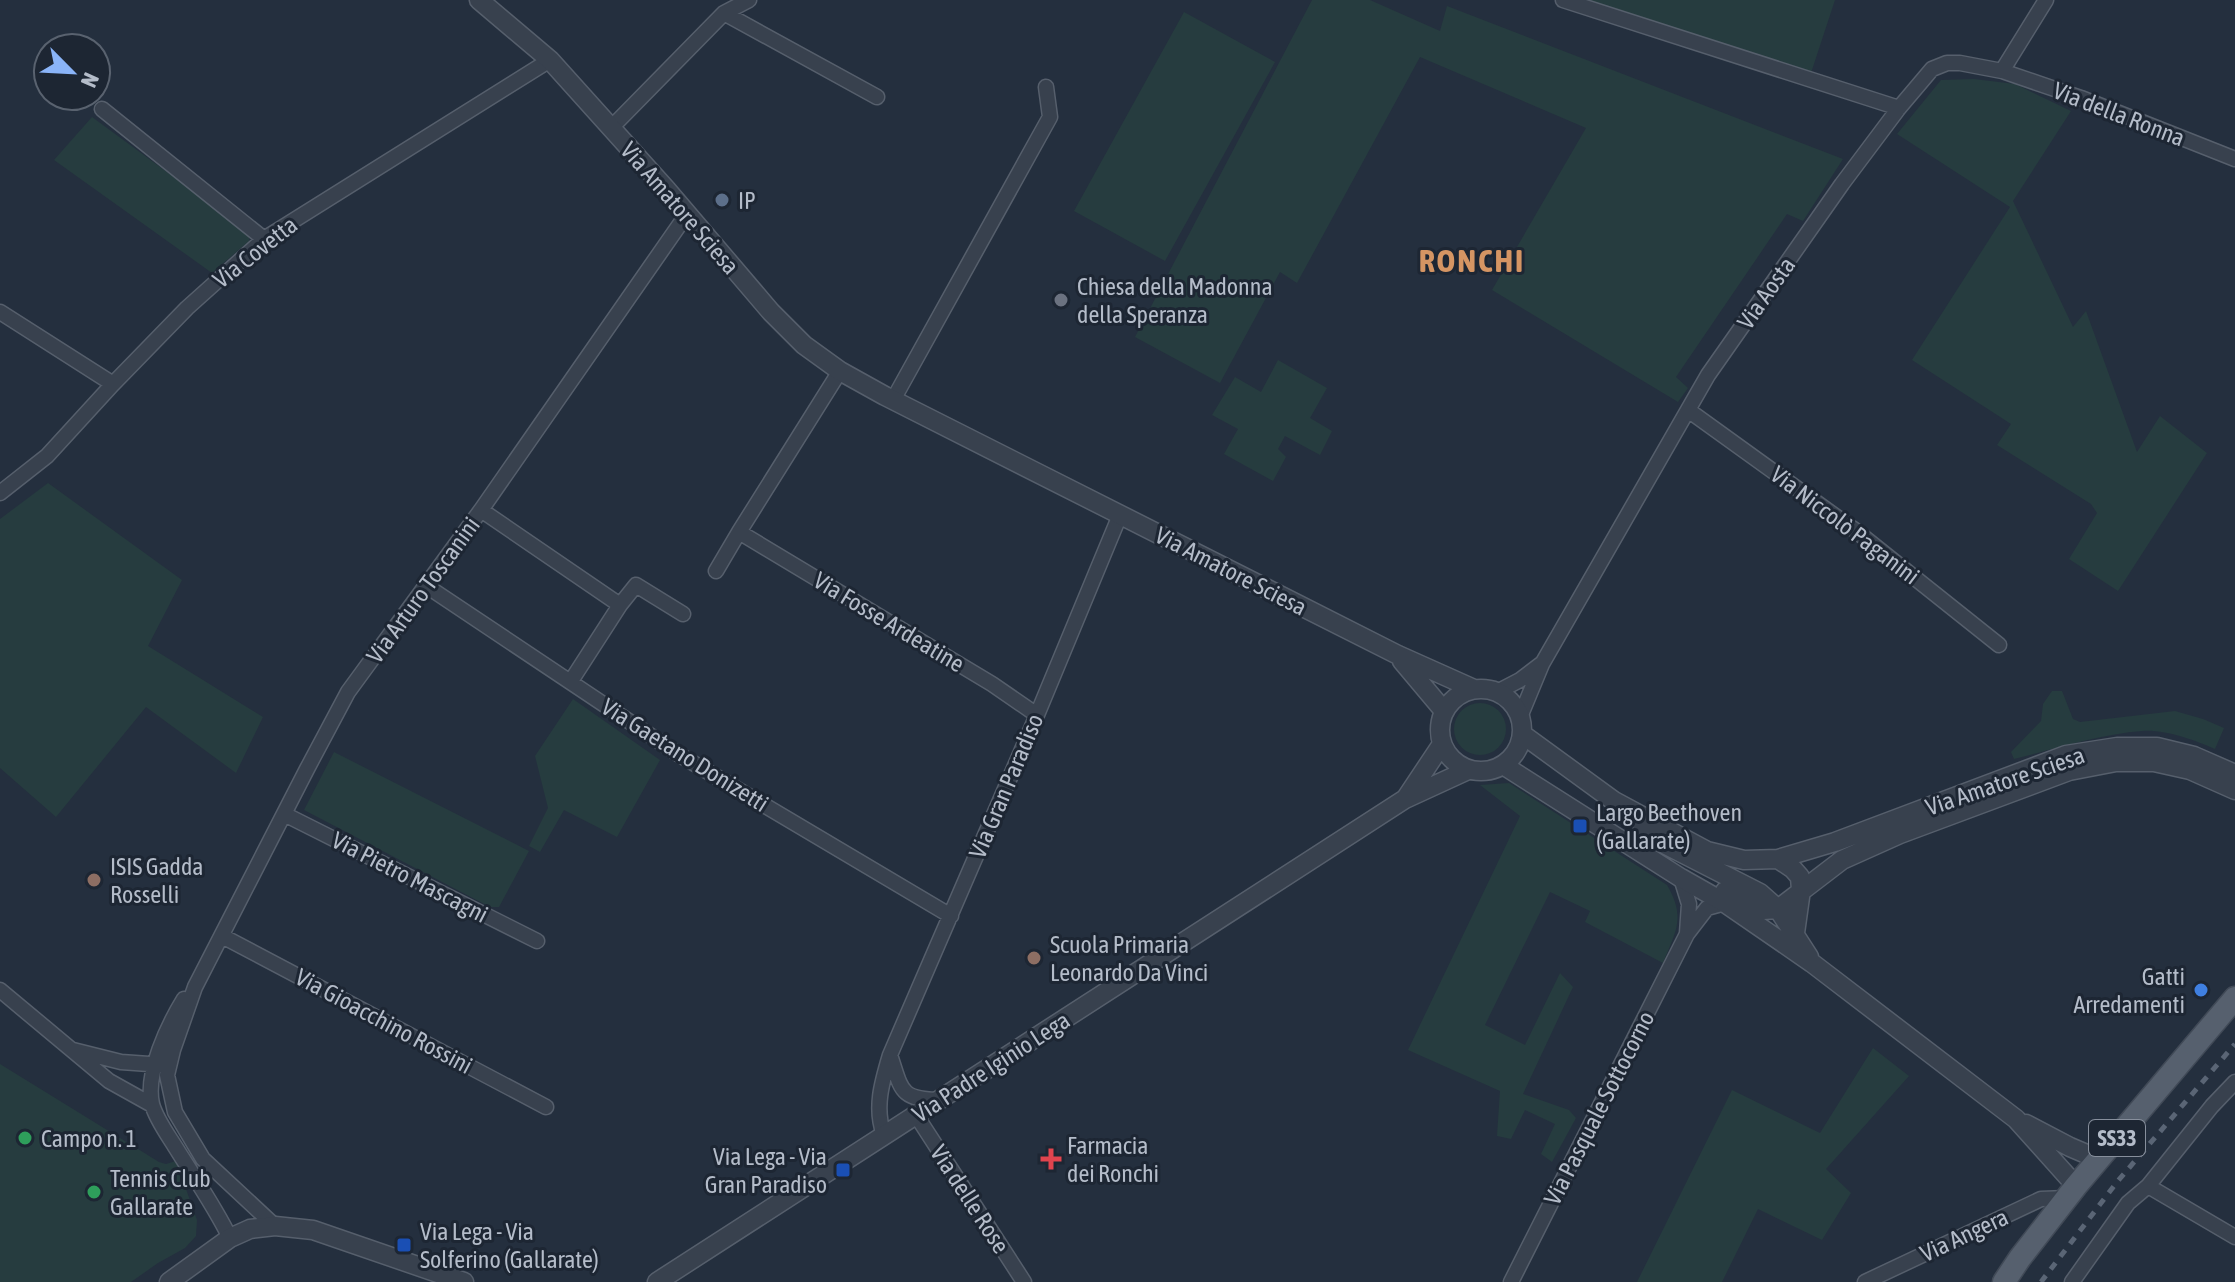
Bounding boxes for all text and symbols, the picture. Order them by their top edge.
north arrow [32,32,112,112]
text: N [76,69,105,91]
street label: Via della Ronna [2049,77,2189,151]
street label: Via Amatore Sciesa [615,136,745,280]
place label: IP [738,187,756,214]
marker: IP [713,191,731,209]
street label: Via Covetta [208,211,302,293]
district label: RONCHI [1419,242,1525,279]
street label: Via Aosta [1732,252,1800,334]
place label: Chiesa della Madonna della Speranza [1077,273,1273,328]
marker: Chiesa della Madonna della Speranza [1052,291,1070,309]
street label: Via Niccolò Paganini [1765,460,1925,590]
street label: Via Arturo Toscanini [361,512,485,668]
street label: Via Amatore Sciesa [1151,521,1311,621]
street label: Via Fosse Ardeatine [809,567,969,677]
street label: Via Gaetano Donizetti [597,693,773,817]
street label: Via Gran Paradiso [963,710,1049,862]
street label: Via Amatore Sciesa [1922,741,2088,821]
place label: Largo Beethoven (Gallarate) [1596,799,1742,854]
marker: Largo Beethoven (Gallarate) [1571,817,1589,835]
street label: Via Pietro Mascagni [328,826,492,928]
place label: ISIS Gadda Rosselli [110,853,203,908]
marker: ISIS Gadda Rosselli [85,871,103,889]
place label: Scuola Primaria Leonardo Da Vinci [1050,931,1208,986]
marker: Scuola Primaria Leonardo Da Vinci [1025,949,1043,967]
street label: Via Gioacchino Rossini [291,963,477,1079]
place label: Gatti Arredamenti [2074,963,2185,1018]
marker: Gatti Arredamenti [2192,981,2210,999]
street label: Via Padre Iginio Lega [907,1006,1075,1128]
street label: Via Pasquale Sottocorno [1539,1007,1659,1209]
road number: SS33 [2089,1120,2145,1156]
place label: Campo n. 1 [41,1125,137,1152]
marker: Campo n. 1 [16,1129,34,1147]
place label: Farmacia dei Ronchi [1067,1132,1159,1187]
street label: Via delle Rose [925,1140,1015,1258]
place label: Via Lega - Via Gran Paradiso [705,1143,827,1198]
marker: Farmacia dei Ronchi [1042,1150,1060,1168]
marker: Via Lega - Via Gran Paradiso [834,1161,852,1179]
place label: Tennis Club Gallarate [110,1165,211,1220]
marker: Tennis Club Gallarate [85,1183,103,1201]
street label: Via Angera [1916,1203,2012,1267]
place label: Via Lega - Via Solferino (Gallarate) [420,1218,599,1273]
marker: Via Lega - Via Solferino (Gallarate) [395,1236,413,1254]

